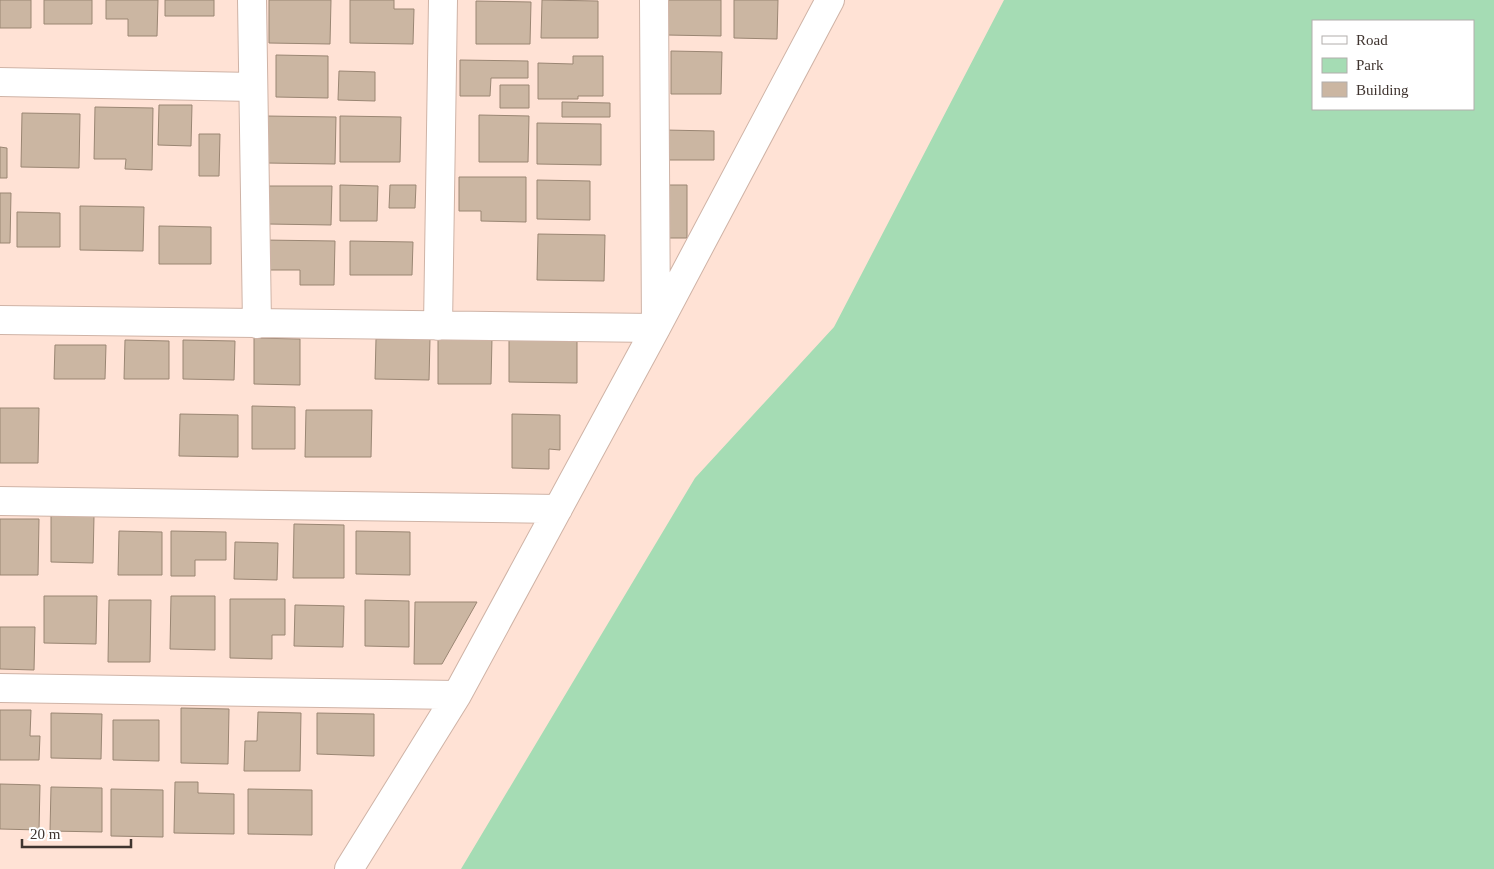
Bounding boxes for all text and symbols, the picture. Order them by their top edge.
legend [1312,20,1474,110]
text: Road [1356,32,1388,48]
text: Park [1356,57,1384,73]
text: Building [1356,82,1409,98]
scale bar [22,816,131,848]
text: 20 m [30,826,61,842]

